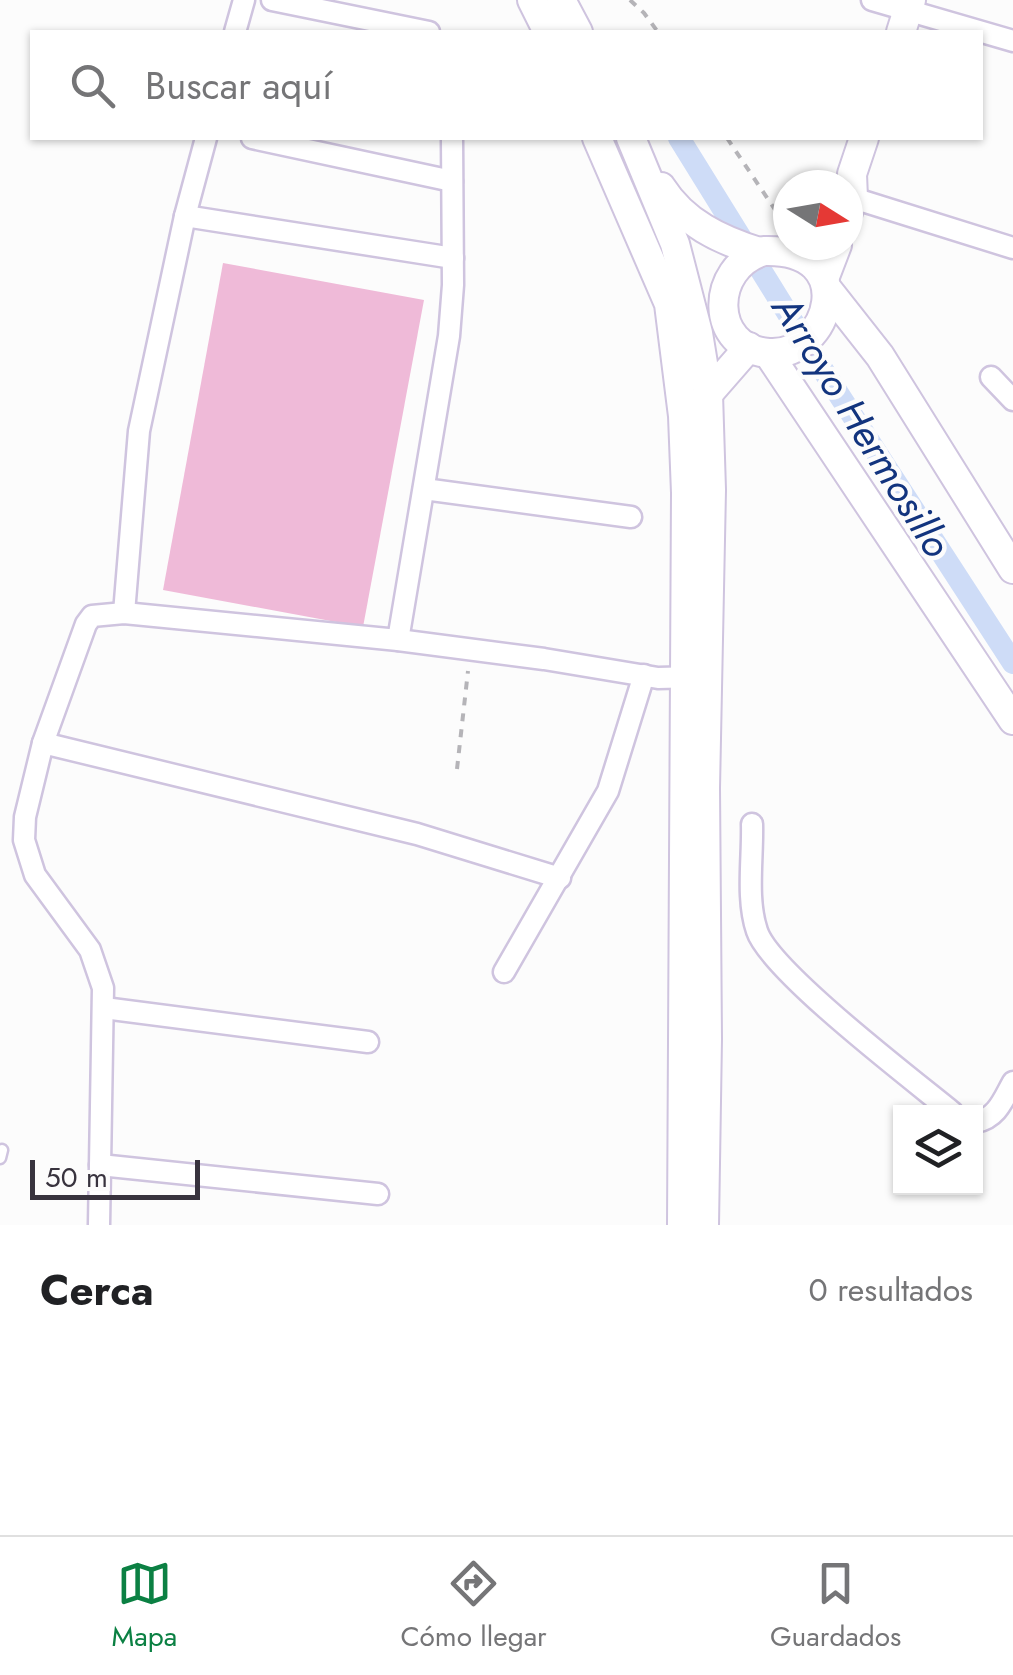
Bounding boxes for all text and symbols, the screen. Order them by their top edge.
search box [30,30,983,140]
icon: search [65,58,120,113]
text: Buscar aquí [145,58,332,113]
north arrow [773,170,863,260]
water label: Arroyo Hermosillo [758,283,966,568]
map controls [893,1105,983,1195]
button: layers [893,1105,983,1195]
scale bar [30,1155,200,1200]
text: 50 m [45,1157,108,1198]
text: Cerca [40,1260,154,1321]
text: 0 resultados [808,1267,973,1313]
tab: Mapa [112,1556,177,1657]
tab: Cómo llegar [400,1556,547,1657]
tab: Guardados [770,1556,901,1657]

